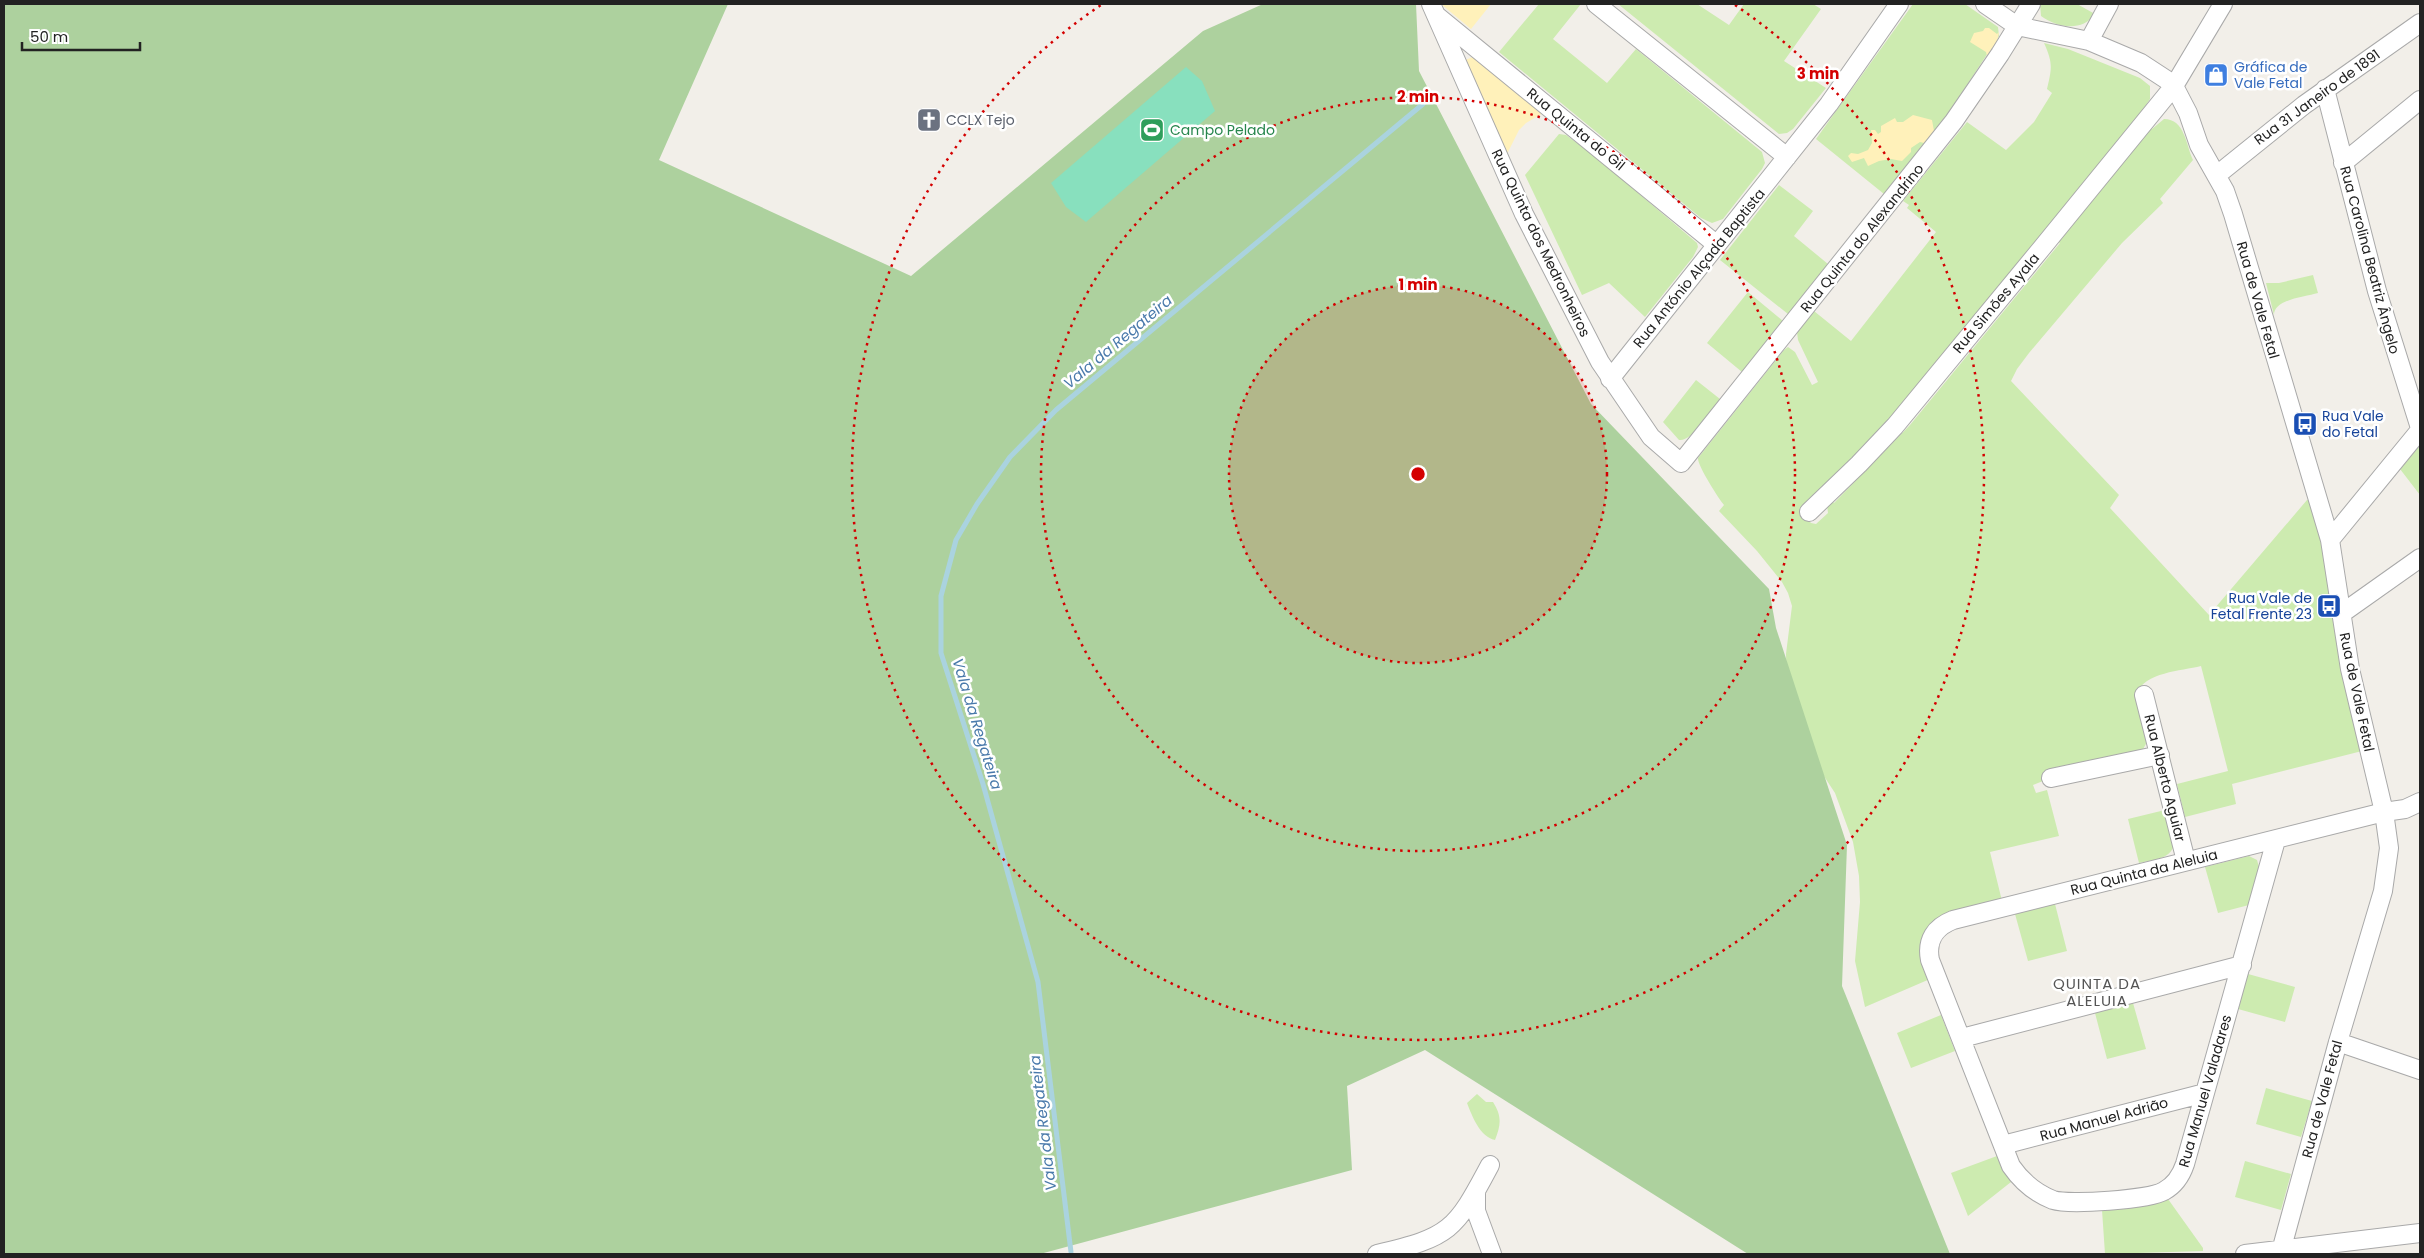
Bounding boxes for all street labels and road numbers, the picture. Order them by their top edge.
street label: Rua 31 Janeiro de 1891 [2250,44,2384,150]
street label: Rua Quinta do Gil [1523,83,1629,175]
street label: Rua Quinta dos Medronheiros [1487,146,1595,340]
street label: Rua Quinta do Alexandrino [1796,159,1928,317]
street label: Rua Carolina Beatriz Ângelo [2335,164,2405,356]
street label: Rua António Alçada Baptista [1628,184,1770,352]
street label: Rua de Vale Fetal [2232,239,2284,361]
street label: Rua Simões Ayala [1948,249,2044,357]
street label: Rua de Vale Fetal [2335,631,2379,753]
street label: Rua Alberto Aguiar [2139,712,2191,844]
street label: Rua Quinta da Aleluia [2068,844,2220,900]
street label: Rua Manuel Valadares [2174,1012,2236,1170]
street label: Rua de Vale Fetal [2297,1038,2347,1160]
street label: Rua Manuel Adrião [2038,1092,2170,1146]

